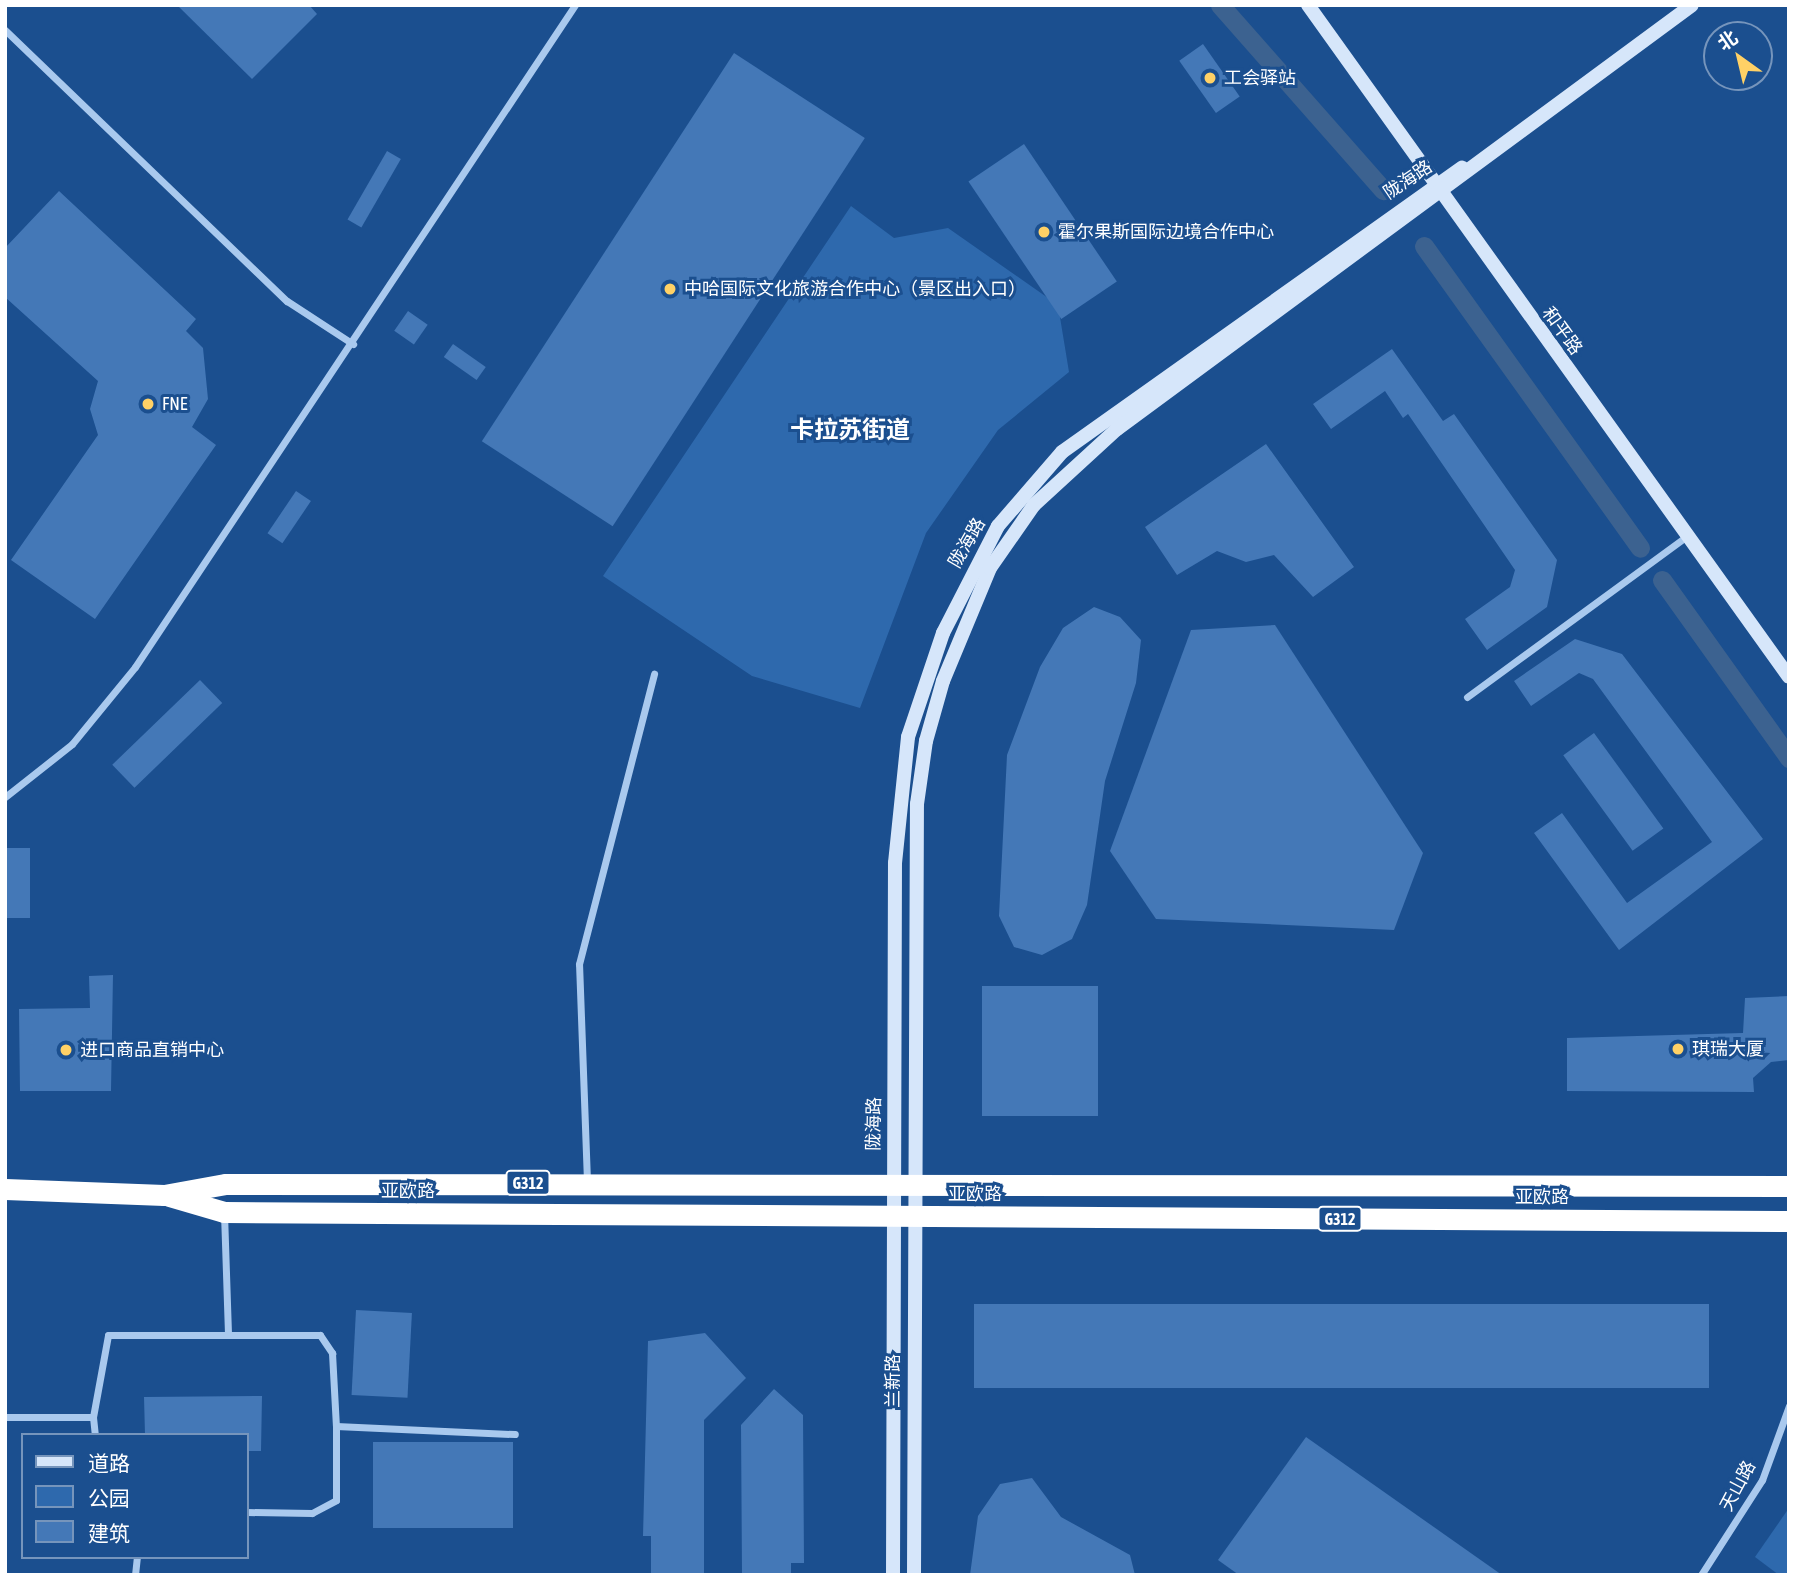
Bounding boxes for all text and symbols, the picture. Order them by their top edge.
north arrow [1703,21,1773,91]
text: 北 [1713,26,1741,55]
place label: 工会驿站 [1224,67,1296,89]
marker: 工会驿站 [1202,70,1218,86]
street label: 陇海路 [1380,156,1436,204]
place label: 霍尔果斯国际边境合作中心 [1058,221,1274,243]
marker: 霍尔果斯国际边境合作中心 [1036,224,1052,240]
place label: 中哈国际文化旅游合作中心（景区出入口） [684,278,1026,300]
marker: 中哈国际文化旅游合作中心（景区出入口） [662,281,678,297]
street label: 和平路 [1537,303,1587,359]
place label: FNE [162,393,188,415]
marker: FNE [140,396,156,412]
district label: 卡拉苏街道 [790,416,910,444]
street label: 陇海路 [944,514,990,572]
place label: 琪瑞大厦 [1692,1038,1764,1060]
place label: 进口商品直销中心 [80,1039,224,1061]
marker: 琪瑞大厦 [1670,1041,1686,1057]
marker: 进口商品直销中心 [58,1042,74,1058]
street label: 陇海路 [863,1097,885,1151]
road number: G312 [505,1170,551,1196]
street label: 亚欧路 [381,1180,435,1202]
street label: 亚欧路 [948,1183,1002,1205]
street label: 亚欧路 [1515,1186,1569,1208]
road number: G312 [1317,1206,1363,1232]
street label: 兰新路 [882,1354,904,1408]
legend [21,1433,248,1559]
text: 道路 [88,1451,130,1475]
street label: 天山路 [1716,1457,1760,1515]
text: 公园 [88,1486,130,1510]
text: 建筑 [88,1521,130,1545]

